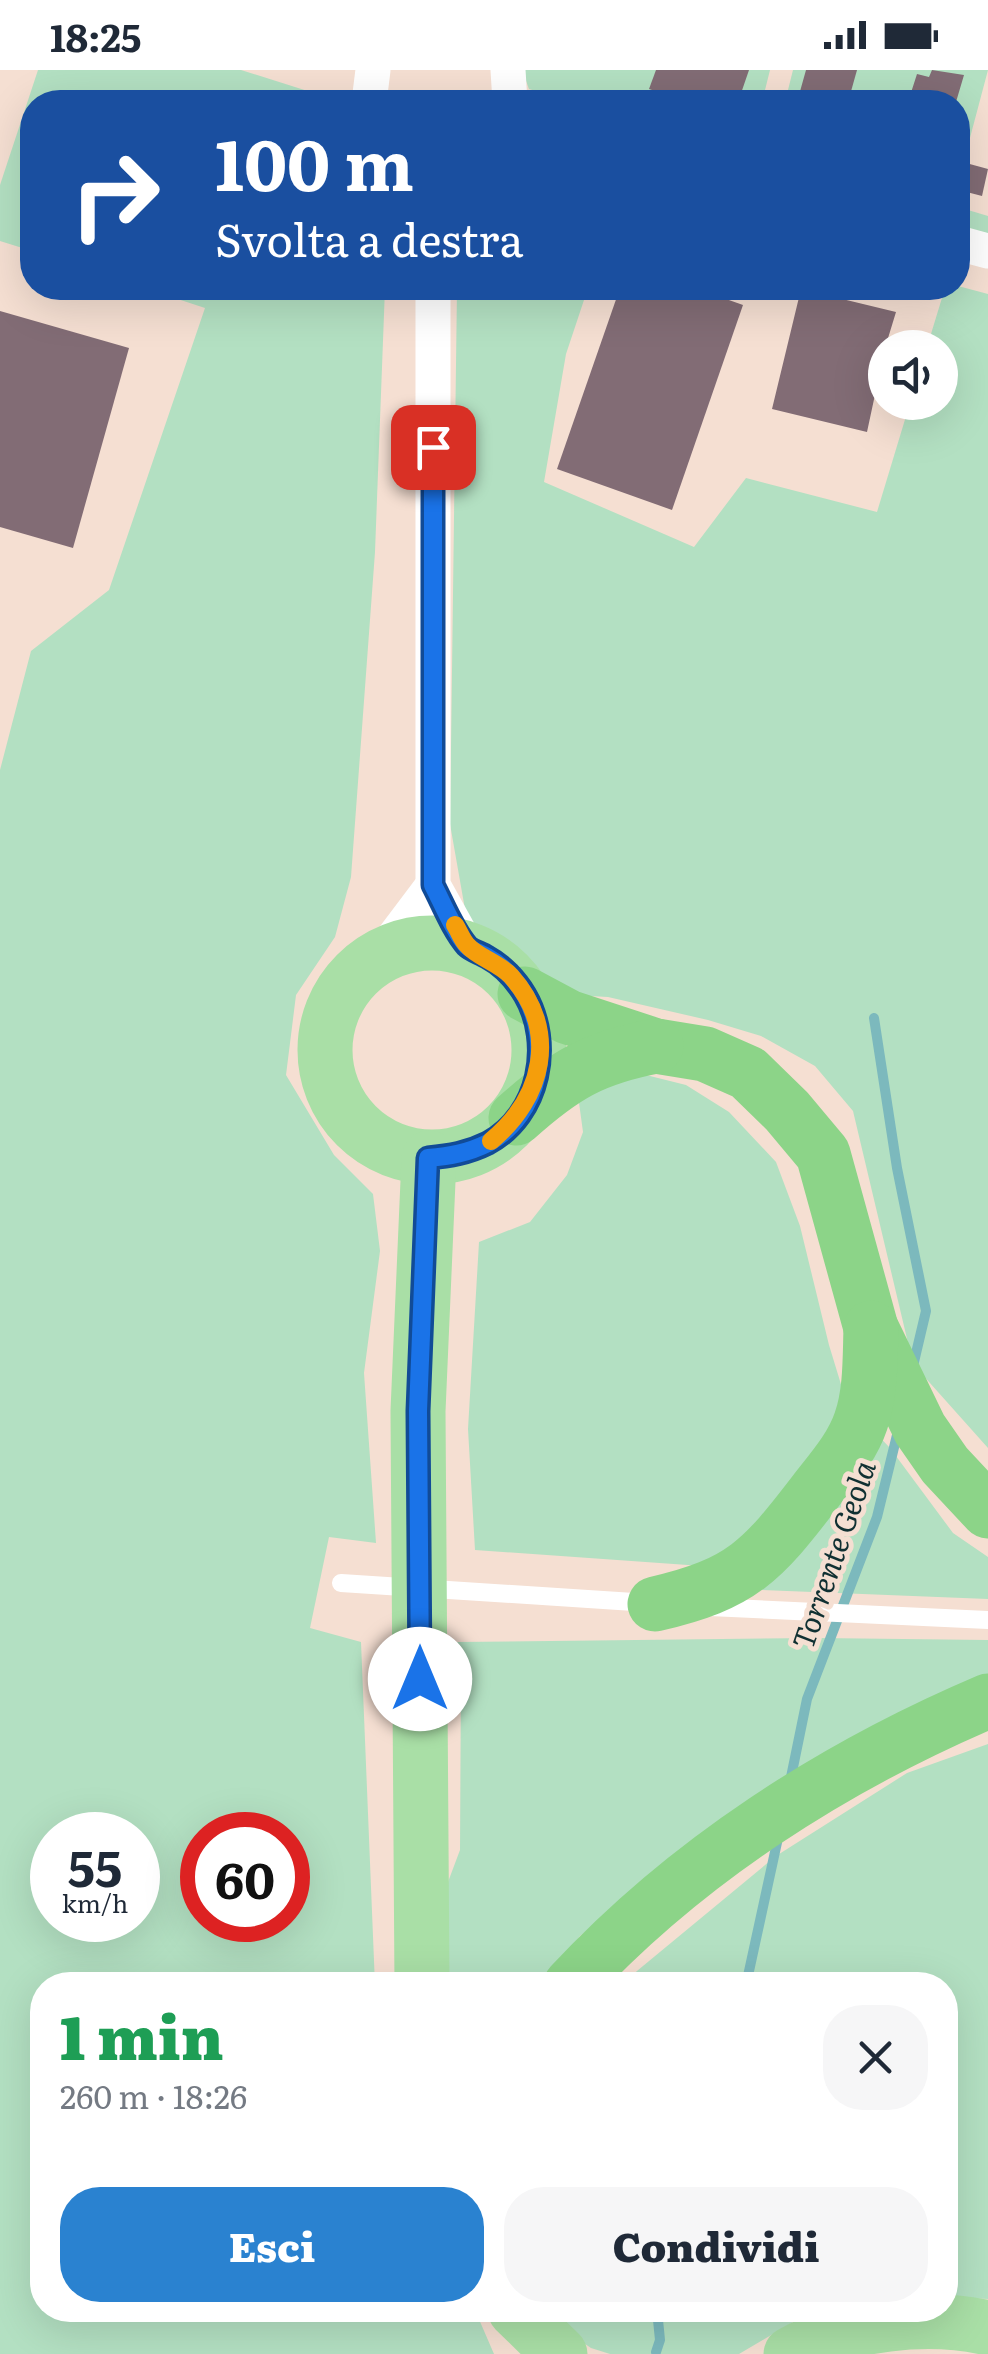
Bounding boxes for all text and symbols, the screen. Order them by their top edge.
text: 18:25 [50,7,141,64]
text: 100 m [215,109,414,213]
icon: right [50,130,180,260]
text: Svolta a destra [215,204,524,271]
map controls [868,330,958,420]
button: sound [868,330,958,420]
pin [391,405,476,490]
icon: arrive [406,420,461,475]
water label: Torrente Geola [779,1454,885,1654]
position arrow [368,1627,472,1731]
speed limit sign: 60 [180,1812,310,1942]
text: 55 [68,1828,122,1902]
text: km/h [62,1884,128,1921]
text: 1 min [60,1989,224,2078]
button: close [823,2005,928,2110]
text: 260 m · 18:26 [60,2071,247,2119]
button: Esci [60,2187,484,2302]
button: Condividi [504,2187,928,2302]

